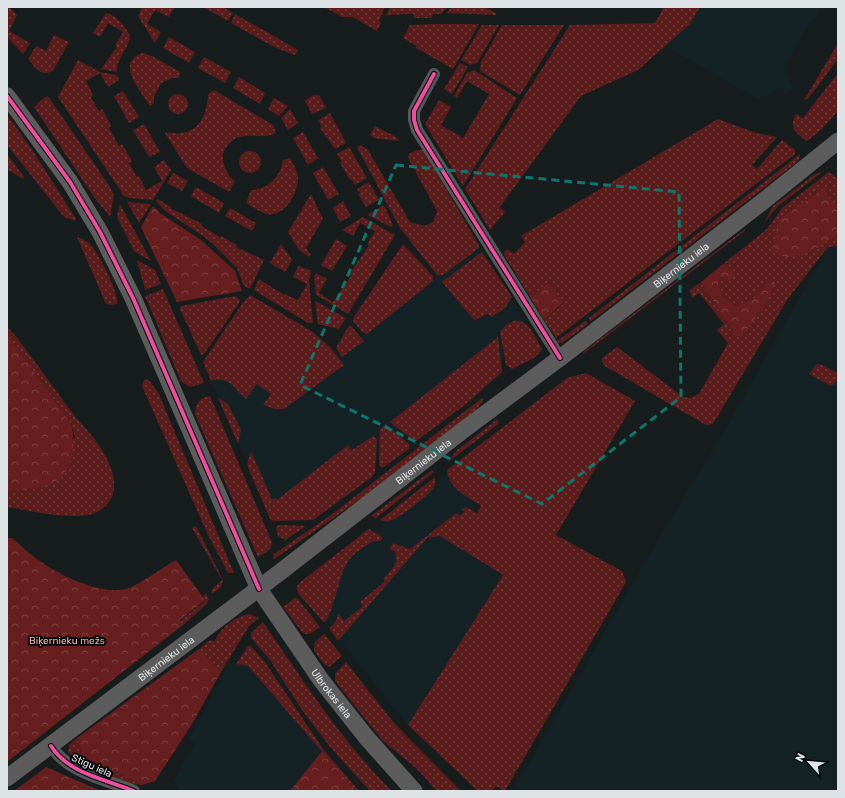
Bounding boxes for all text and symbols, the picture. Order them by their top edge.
street label: Biķernieku iela [651,240,712,291]
street label: Biķernieku iela [393,437,454,487]
street label: Biķernieku iela [136,634,197,684]
park label: Biķernieku mežs [29,635,105,647]
street label: Ulbrokas iela [308,667,354,721]
north arrow [789,742,829,782]
text: N [793,751,808,764]
street label: Stigu iela [70,752,114,780]

